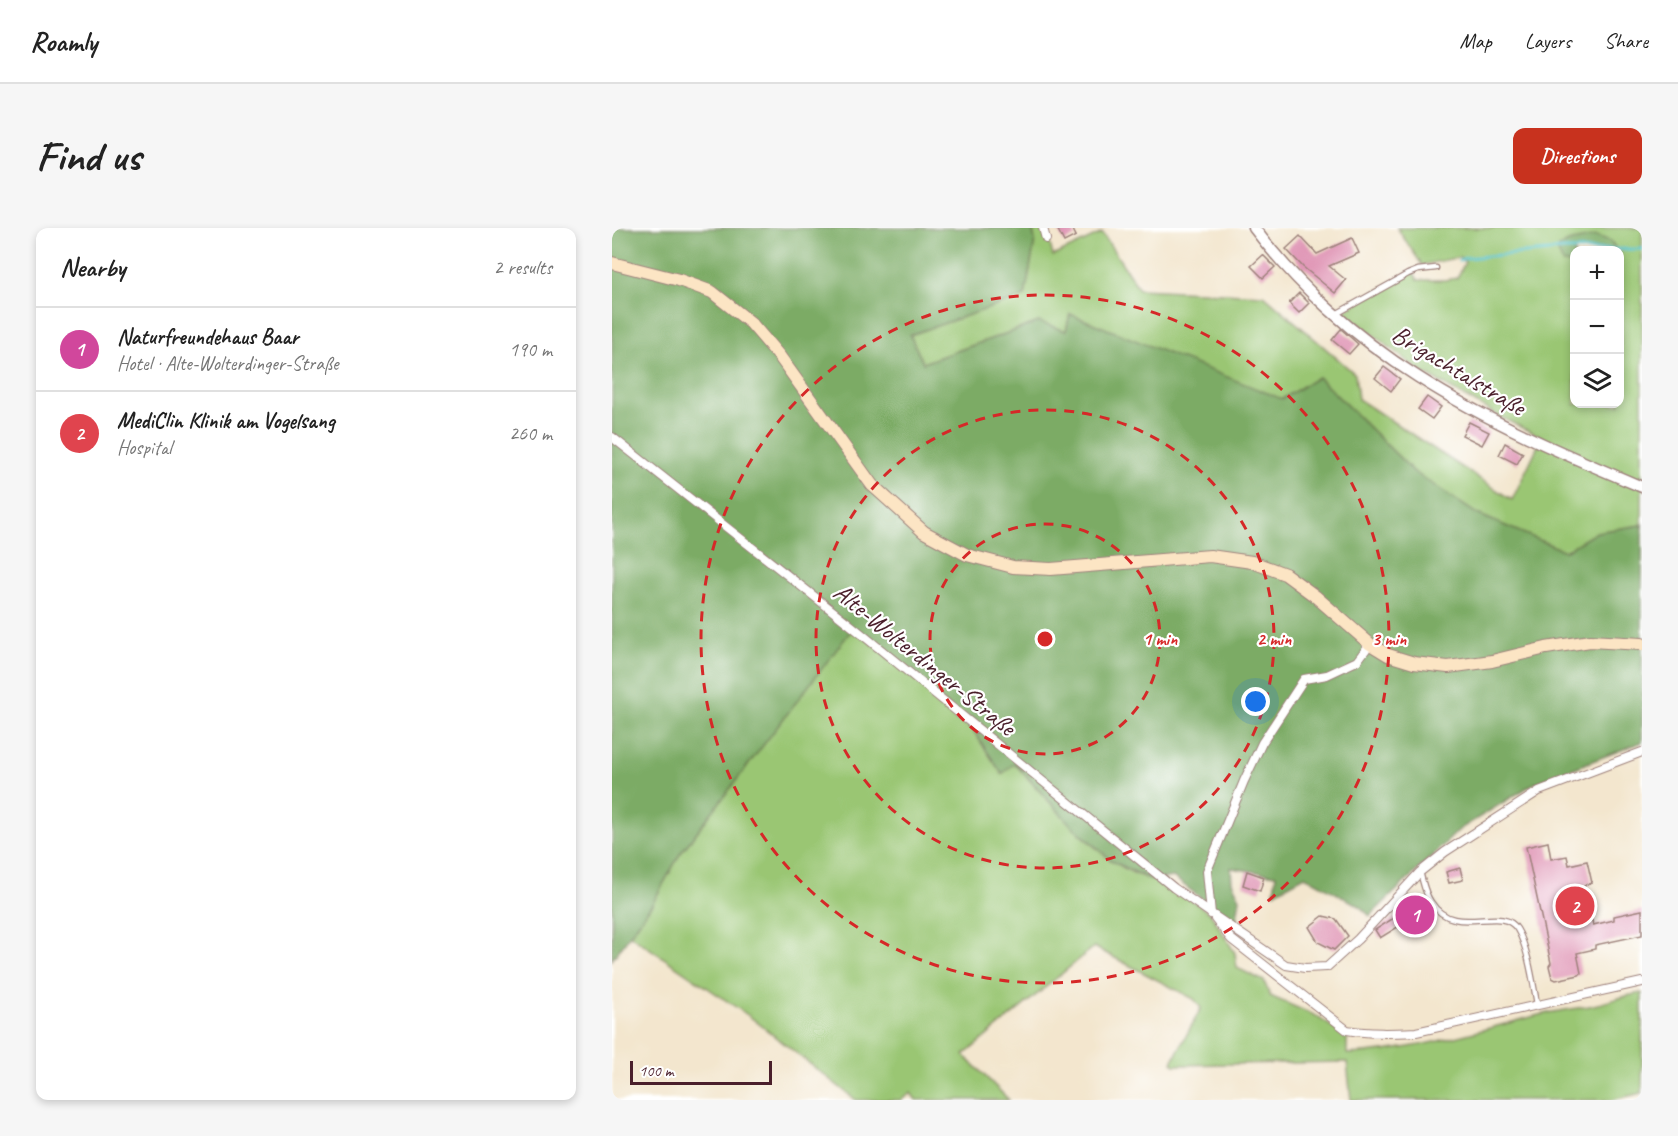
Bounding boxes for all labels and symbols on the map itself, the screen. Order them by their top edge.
street label: Brigachtalstraße [1386,318,1534,424]
street label: Alte-Wolterdinger-Straße [827,576,1025,745]
text: 1 min [1143,628,1178,650]
text: 2 min [1257,628,1292,650]
text: 3 min [1372,628,1407,650]
centre of rings [1035,629,1055,649]
your location [1241,687,1270,716]
pin: 2 [1556,884,1594,928]
pin: 1 [1396,892,1434,938]
scale bar [630,1058,772,1086]

